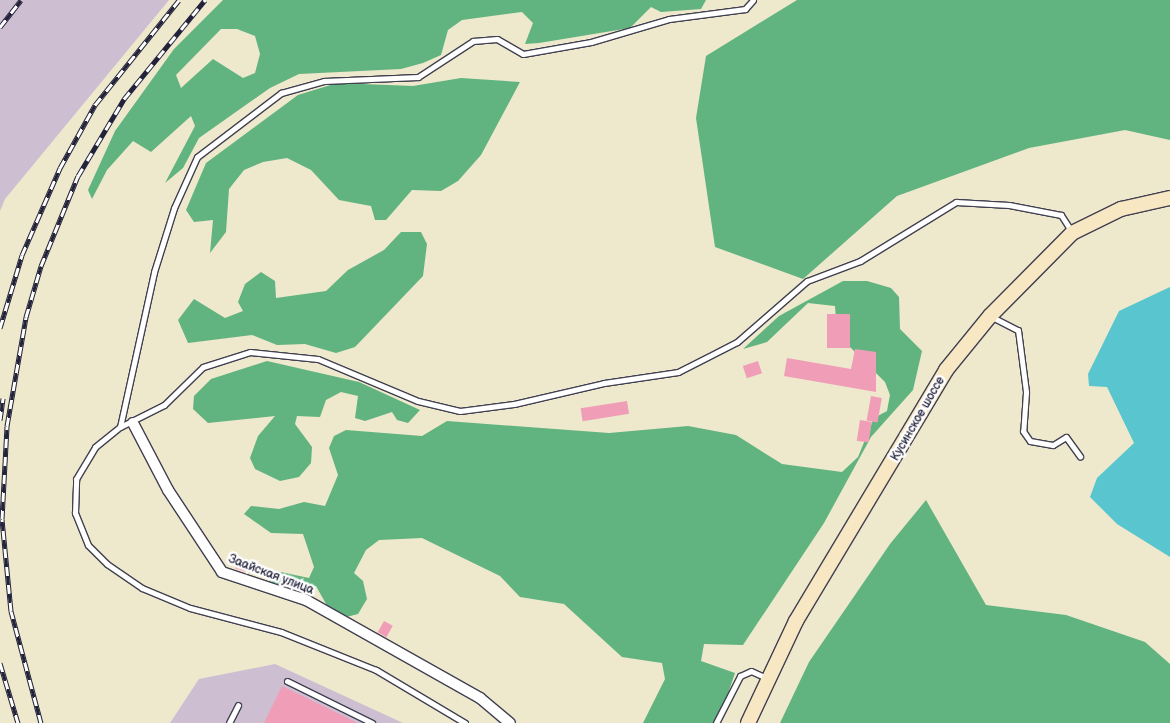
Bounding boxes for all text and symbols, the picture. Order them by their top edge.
street label: Кусинское шоссе [888,374,948,464]
street label: Заайская улица [226,552,316,598]

